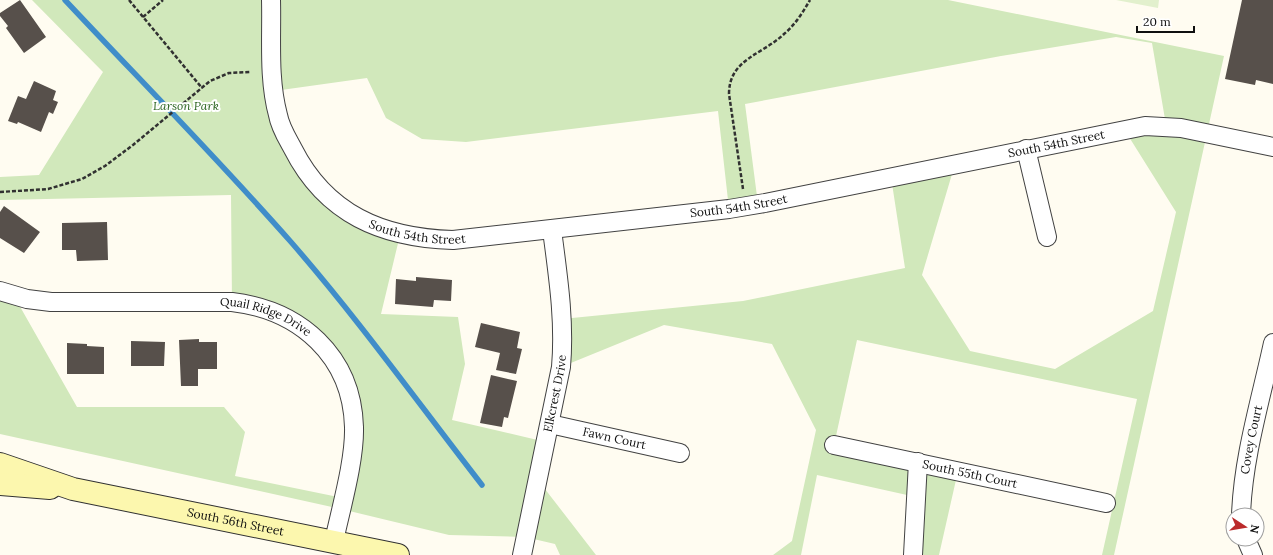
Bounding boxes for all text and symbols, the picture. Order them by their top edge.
scale bar [1137,8,1194,34]
text: 20 m [1143,14,1171,29]
park label: Larson Park [153,98,219,113]
street label: South 54th Street [1007,126,1106,161]
street label: South 54th Street [689,191,789,220]
street label: South 54th Street [367,216,467,247]
street label: Quail Ridge Drive [220,294,315,340]
street label: Elkcrest Drive [540,354,569,433]
street label: Covey Court [1237,403,1265,475]
street label: Fawn Court [581,424,648,452]
street label: South 55th Court [921,456,1019,491]
street label: South 56th Street [186,504,286,539]
north arrow [1225,507,1265,547]
text: N [1247,523,1263,535]

